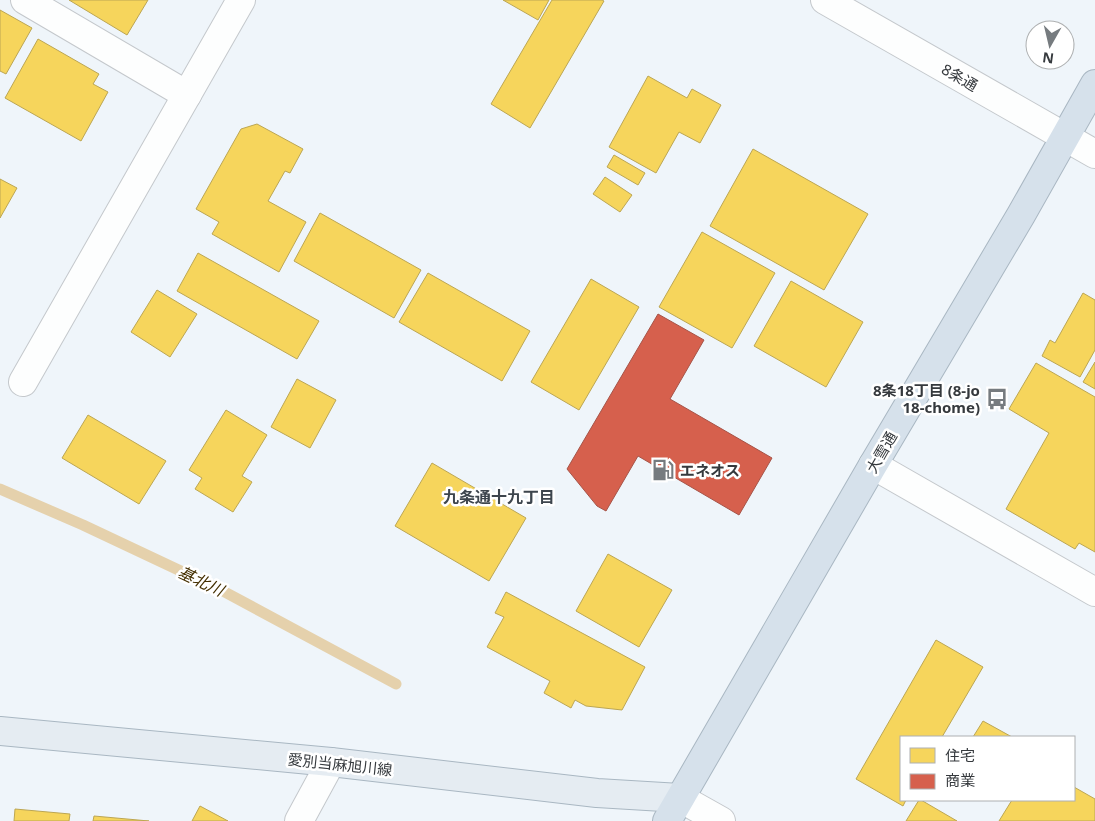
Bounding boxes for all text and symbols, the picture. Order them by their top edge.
north arrow [1025,20,1075,70]
text: N [1041,48,1055,69]
street label: 8条通 [938,59,982,95]
place label: 8条18丁目 (8-jo 18-chome) [873,380,980,417]
bus stop icon: 8条18丁目 (8-jo 18-chome) [984,386,1010,412]
street label: 大雪通 [861,428,901,476]
fuel station icon: エネオス [650,457,676,483]
place label: エネオス [680,460,740,480]
district label: 九条通十九丁目 [443,486,555,508]
water label: 基北川 [175,561,229,602]
legend [900,736,1075,801]
text: 住宅 [945,745,975,765]
street label: 愛別当麻旭川線 [287,749,393,779]
text: 商業 [945,770,975,790]

